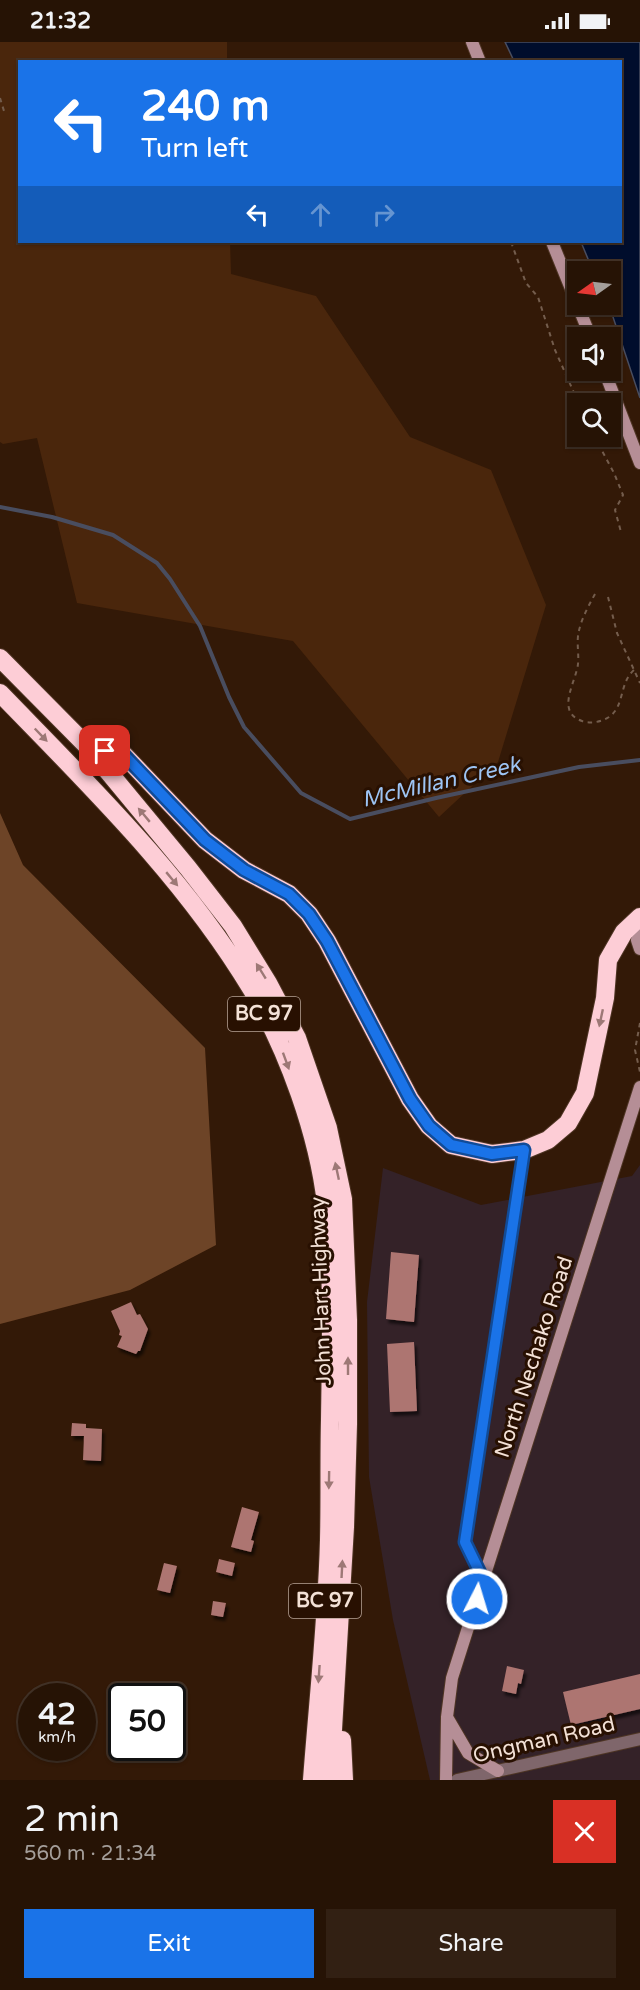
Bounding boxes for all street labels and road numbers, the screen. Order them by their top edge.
road number: BC 97 [228,997,300,1031]
street label: John Hart Highway [305,1196,337,1386]
street label: North Nechako Road [490,1253,578,1461]
road number: BC 97 [289,1584,361,1618]
street label: Ongman Road [471,1712,617,1768]

